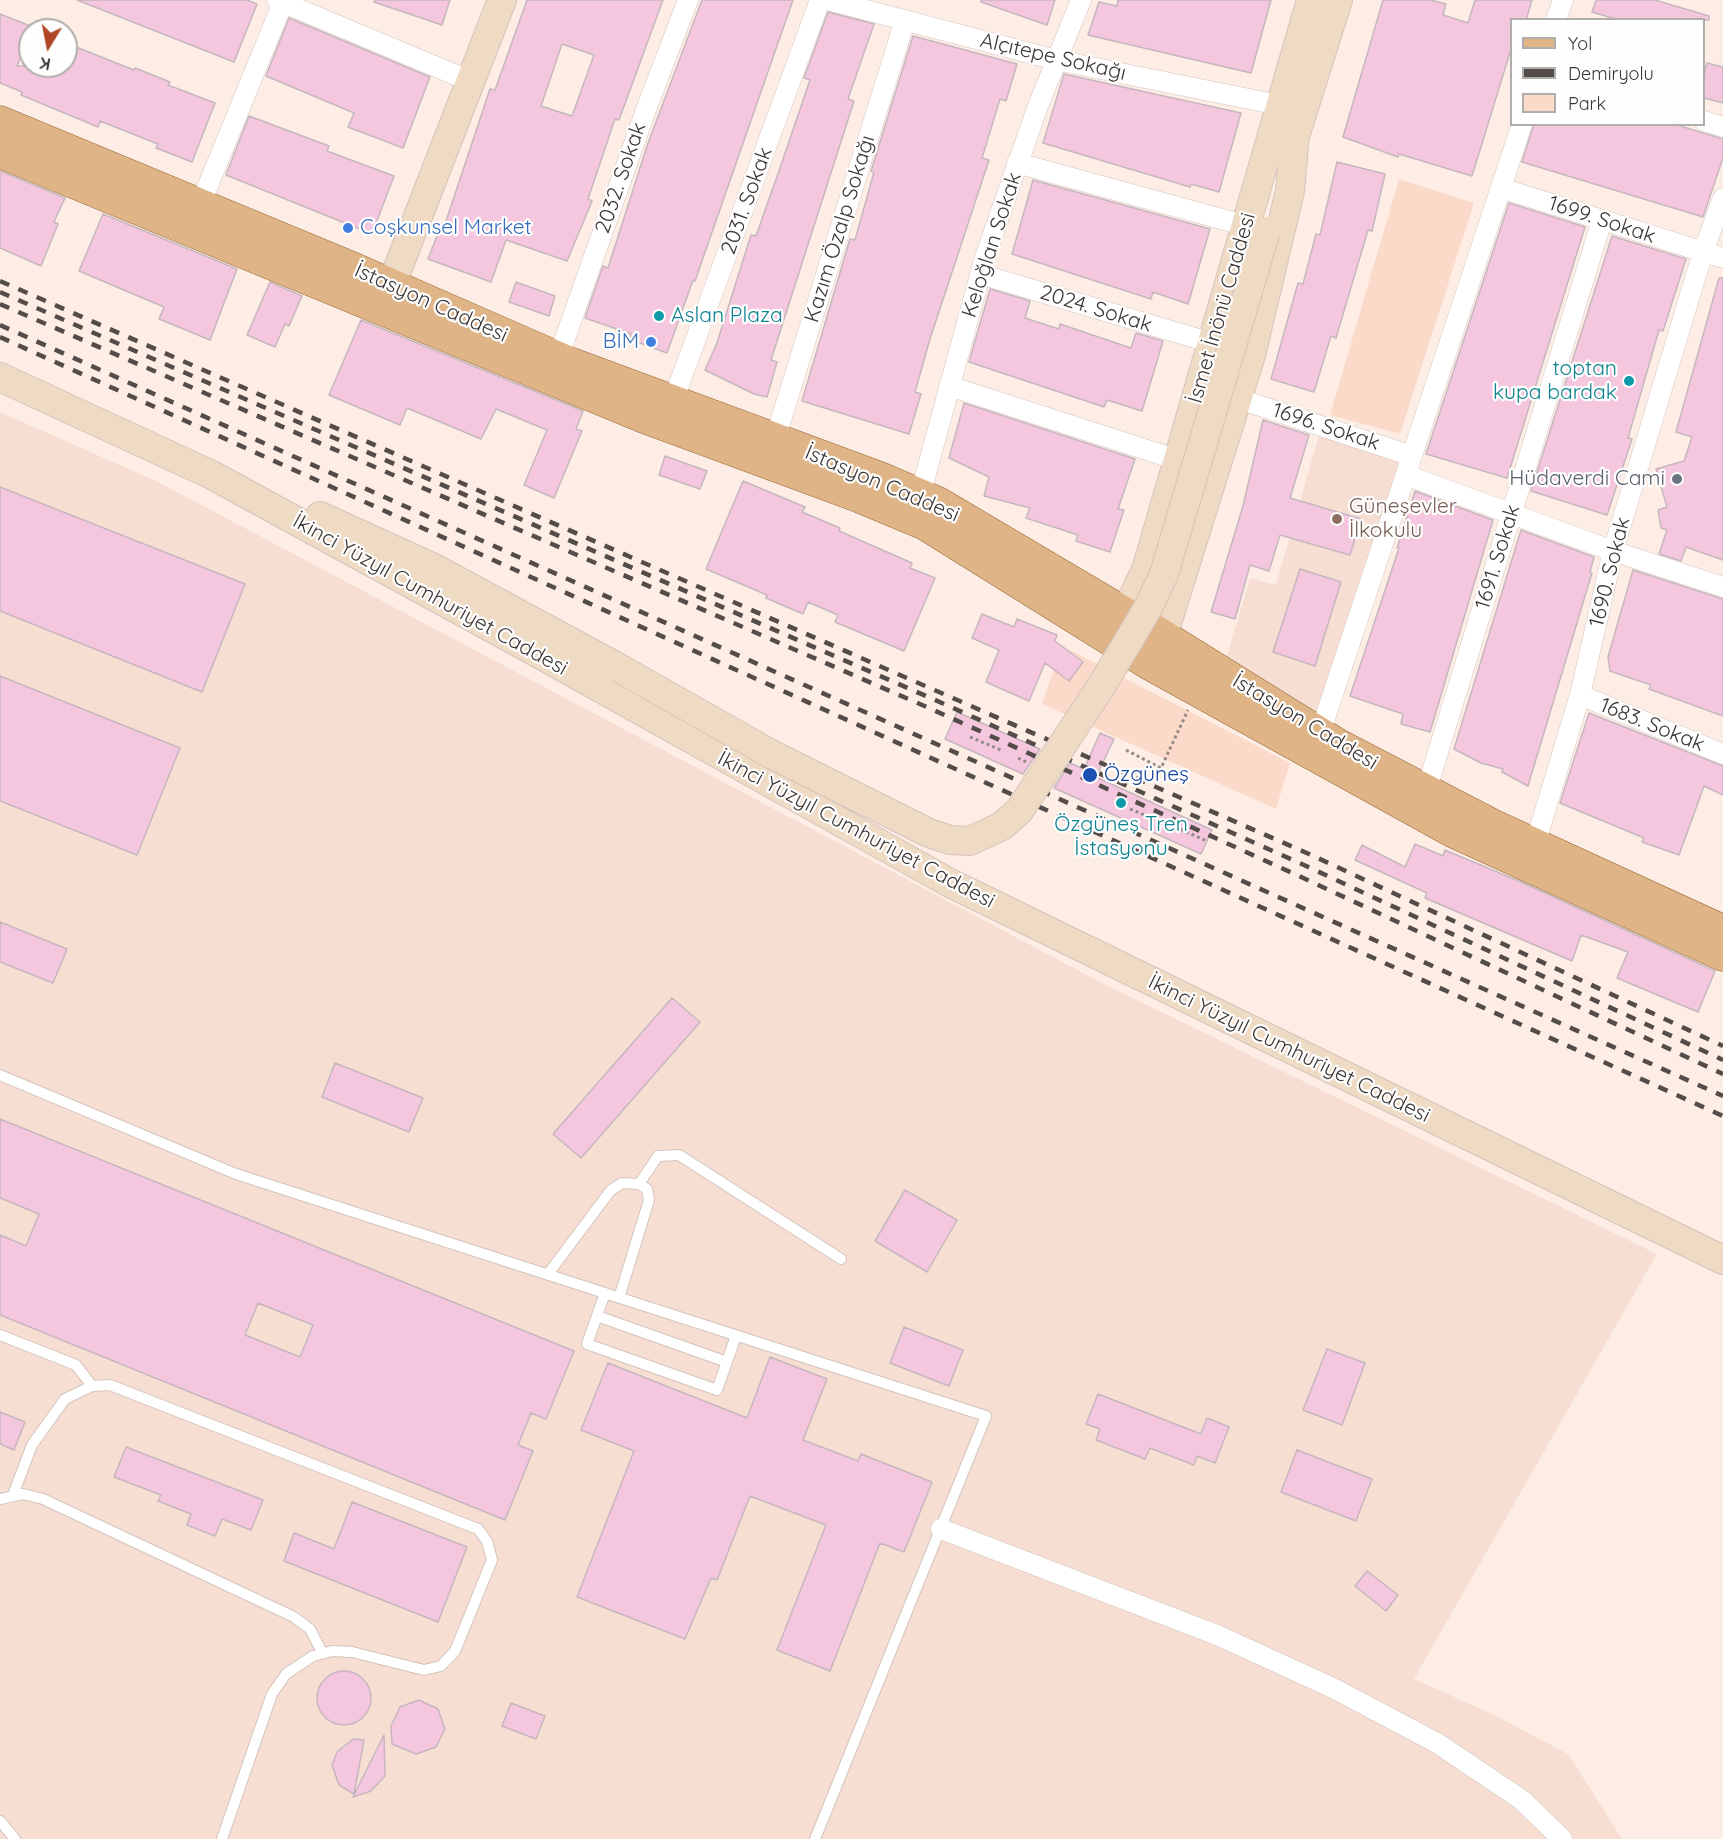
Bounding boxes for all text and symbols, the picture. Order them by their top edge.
north arrow [18,18,78,78]
legend [1510,18,1705,126]
street label: Alçıtepe Sokağı [978,28,1128,86]
text: Yol [1568,32,1592,55]
text: K [38,53,52,75]
text: Demiryolu [1568,62,1654,85]
text: Park [1568,92,1606,115]
street label: 2032. Sokak [590,119,652,237]
street label: Kazım Özalp Sokağı [800,132,880,326]
street label: 2031. Sokak [716,144,778,258]
street label: Keloğlan Sokak [957,169,1027,321]
street label: 1699. Sokak [1545,191,1659,249]
street label: İsmet İnönü Caddesi [1183,210,1261,406]
place label: Coşkunsel Market [360,215,532,241]
marker: Coşkunsel Market [341,221,355,235]
street label: İstasyon Caddesi [350,258,512,348]
street label: 2024. Sokak [1037,280,1155,338]
place label: Aslan Plaza [671,303,783,329]
marker: Aslan Plaza [652,309,666,323]
place label: BİM [603,329,639,355]
marker: BİM [644,335,658,349]
place label: toptan kupa bardak [1493,356,1617,406]
marker: toptan kupa bardak [1622,374,1636,388]
street label: 1696. Sokak [1269,398,1383,456]
street label: İstasyon Caddesi [801,440,963,528]
place label: Hüdaverdi Cami [1509,466,1665,492]
marker: Hüdaverdi Cami [1670,472,1684,486]
place label: Güneşevler İlkokulu [1349,494,1457,544]
street label: 1691. Sokak [1470,502,1526,612]
street label: İkinci Yüzyıl Cumhuriyet Caddesi [288,509,572,681]
marker: Güneşevler İlkokulu [1330,512,1344,526]
street label: 1690. Sokak [1584,514,1636,630]
street label: İstasyon Caddesi [1228,669,1382,775]
street label: 1683. Sokak [1596,693,1708,757]
street label: İkinci Yüzyıl Cumhuriyet Caddesi [713,746,999,914]
place label: Özgüneş [1104,762,1189,788]
marker: Özgüneş [1081,766,1099,784]
marker: Özgüneş Tren İstasyonu [1114,796,1128,810]
place label: Özgüneş Tren İstasyonu [1054,812,1188,862]
street label: İkinci Yüzyıl Cumhuriyet Caddesi [1144,970,1434,1128]

